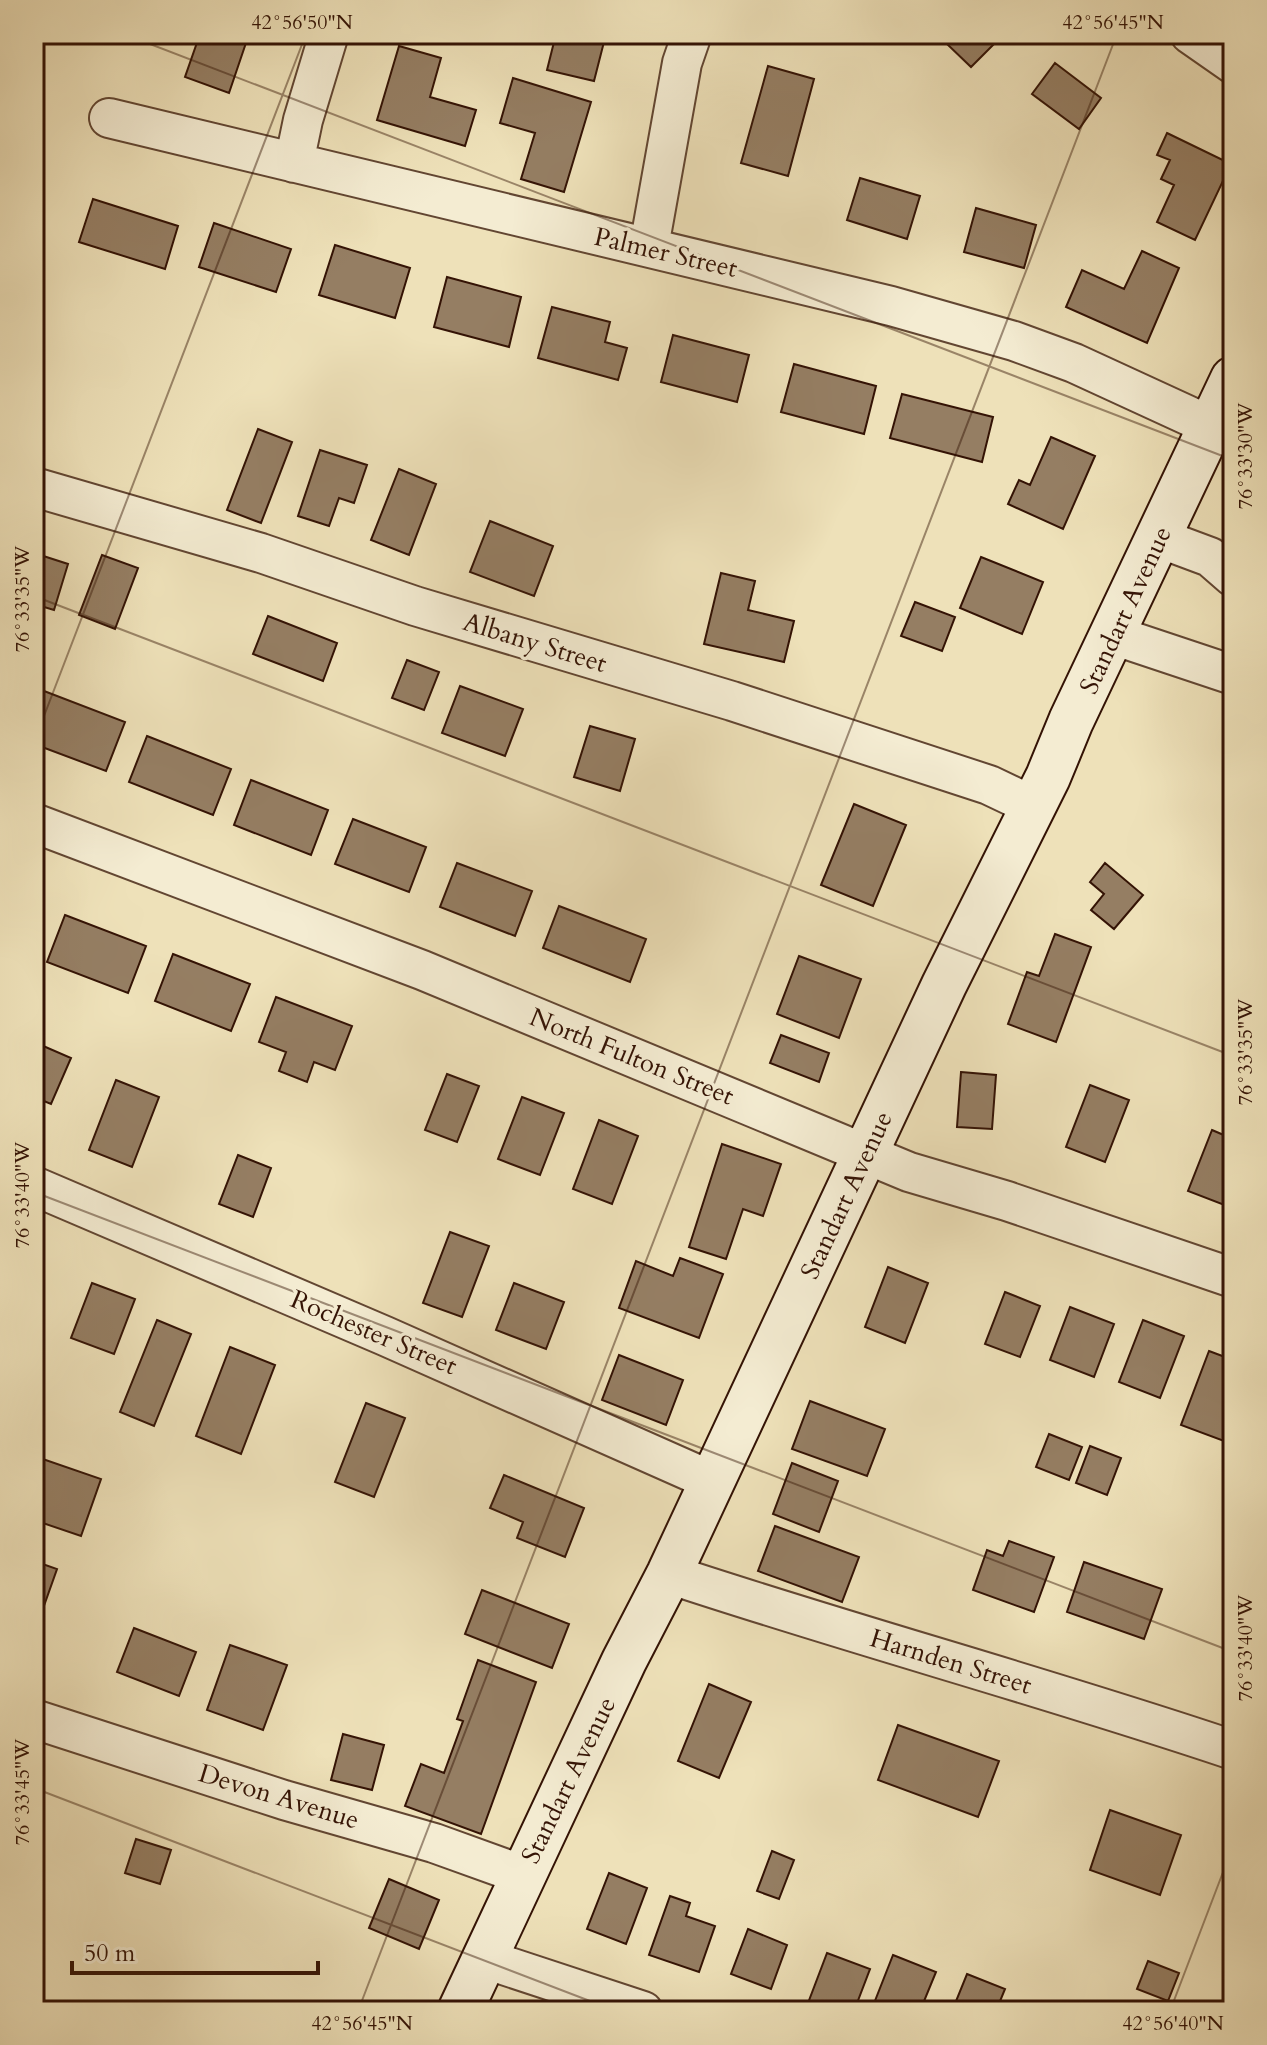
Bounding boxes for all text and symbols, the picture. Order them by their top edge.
text: 42°56'50"N [251,9,353,36]
text: 42°56'45"N [1062,9,1164,36]
street label: Palmer Street [591,219,741,286]
text: 76°33'30"W [1232,402,1259,509]
street label: Standart Avenue [1071,521,1180,700]
text: 76°33'35"W [9,545,36,652]
street label: Albany Street [459,604,611,681]
text: 76°33'35"W [1232,998,1259,1105]
street label: North Fulton Street [524,1000,739,1113]
street label: Standart Avenue [792,1106,901,1285]
text: 76°33'40"W [9,1141,36,1248]
street label: Rochester Street [285,1282,462,1383]
text: 76°33'40"W [1232,1594,1259,1701]
street label: Harnden Street [866,1620,1036,1703]
street label: Standart Avenue [513,1691,624,1869]
text: 76°33'45"W [9,1738,36,1845]
street label: Devon Avenue [194,1755,363,1838]
scale bar [72,1925,318,1975]
text: 50 m [84,1937,136,1970]
text: 42°56'45"N [311,2010,413,2037]
text: 42°56'40"N [1122,2010,1224,2037]

